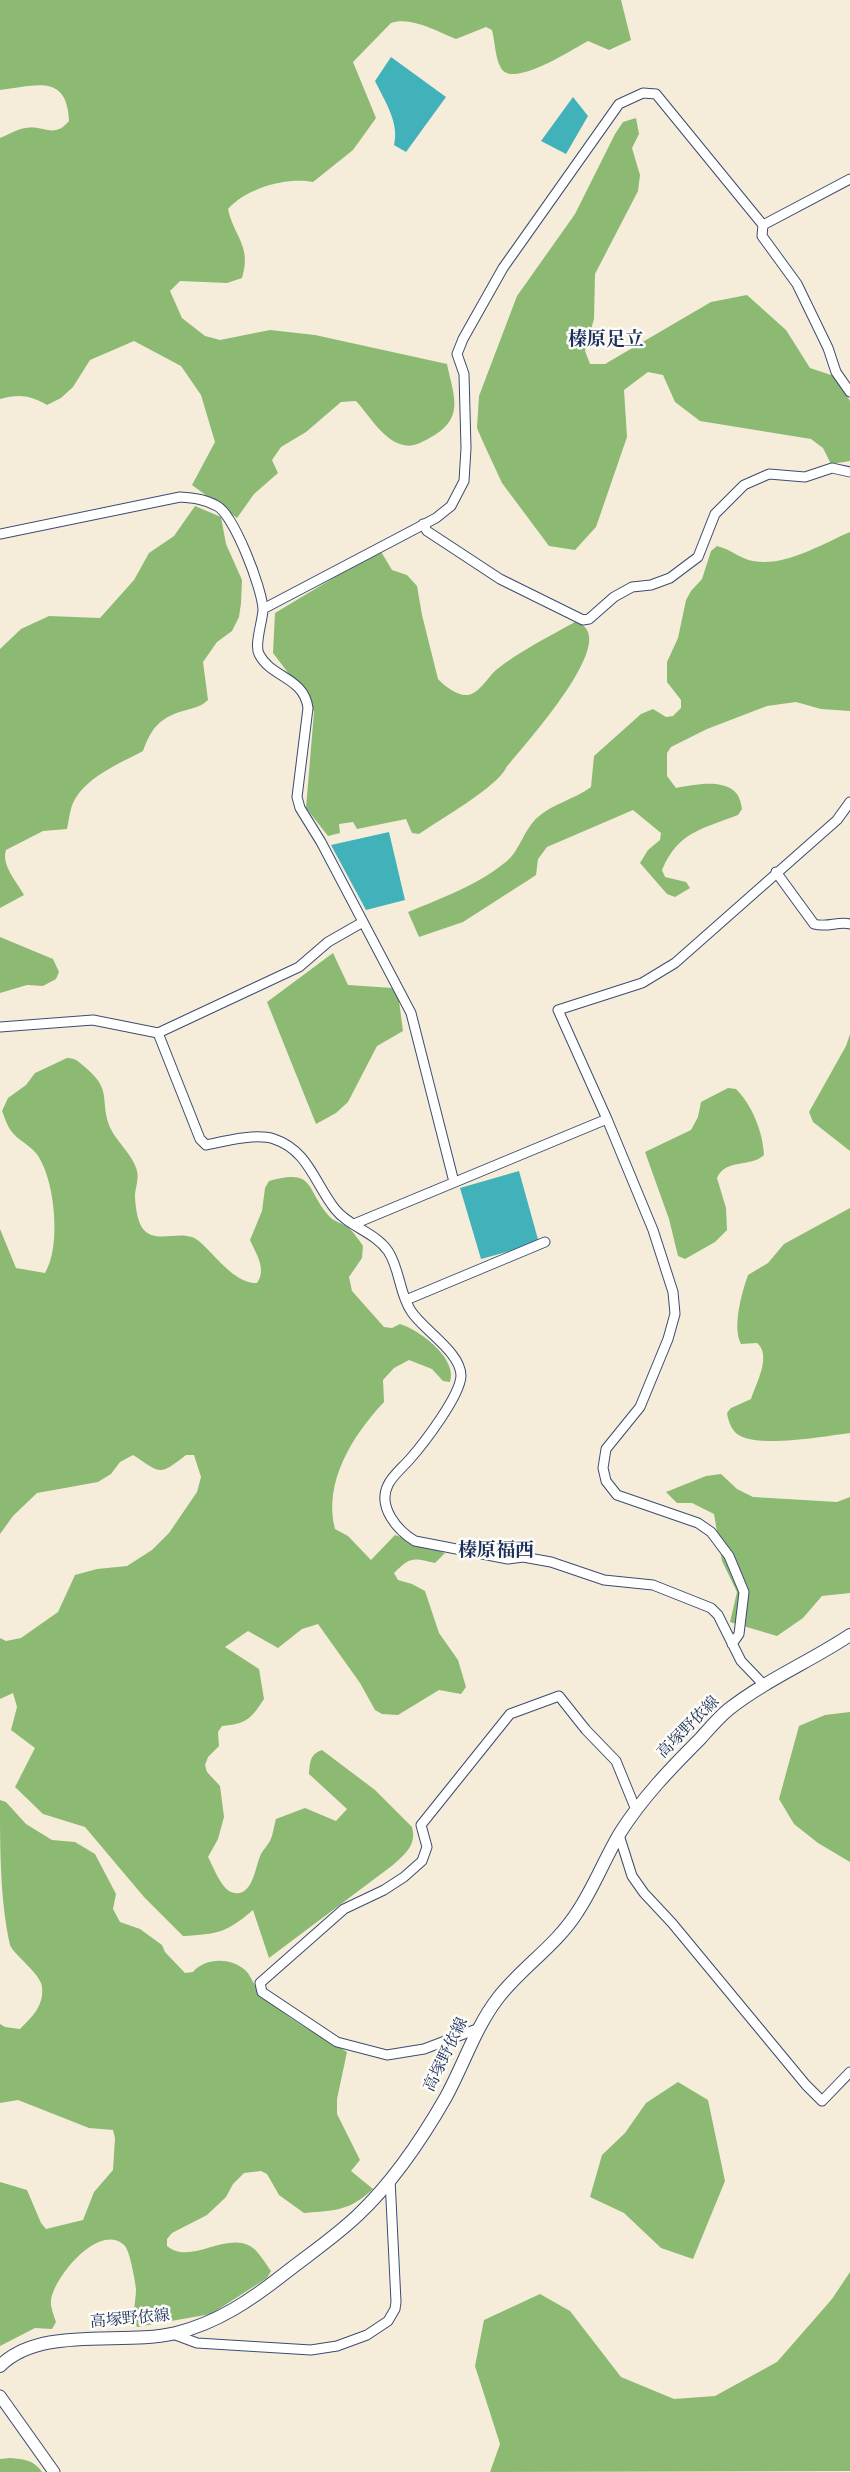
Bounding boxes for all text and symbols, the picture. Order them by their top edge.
district label: 榛原足立 [568,330,644,352]
district label: 榛原福西 [458,1541,534,1563]
street label: 高塚野依線 [654,1693,724,1763]
street label: 高塚野依線 [421,2015,473,2095]
street label: 高塚野依線 [89,2307,171,2333]

